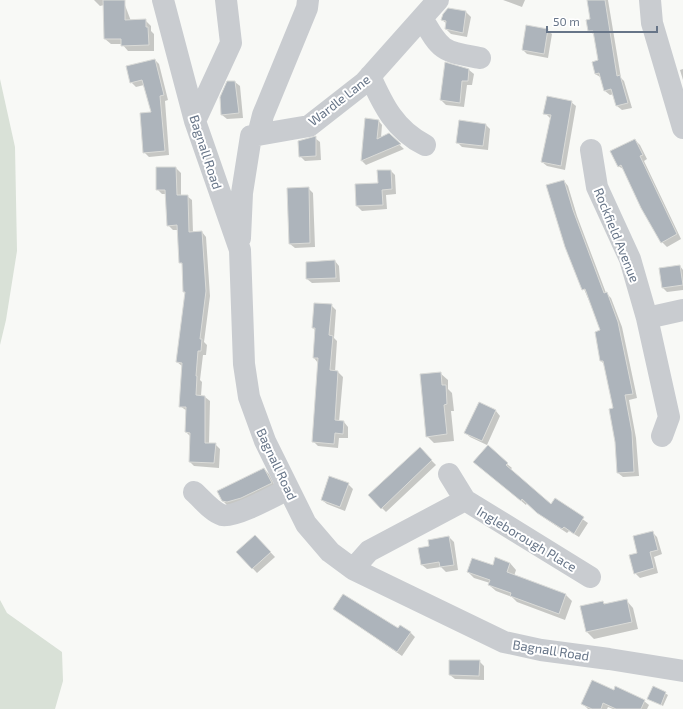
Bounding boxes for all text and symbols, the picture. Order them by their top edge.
scale bar [547,8,657,34]
text: 50 m [553,14,580,28]
street label: Wardle Lane [305,71,373,129]
street label: Bagnall Road [186,113,226,191]
street label: Rockfield Avenue [591,185,643,285]
street label: Bagnall Road [253,426,301,502]
street label: Ingleborough Place [474,503,580,575]
street label: Bagnall Road [512,636,590,664]

